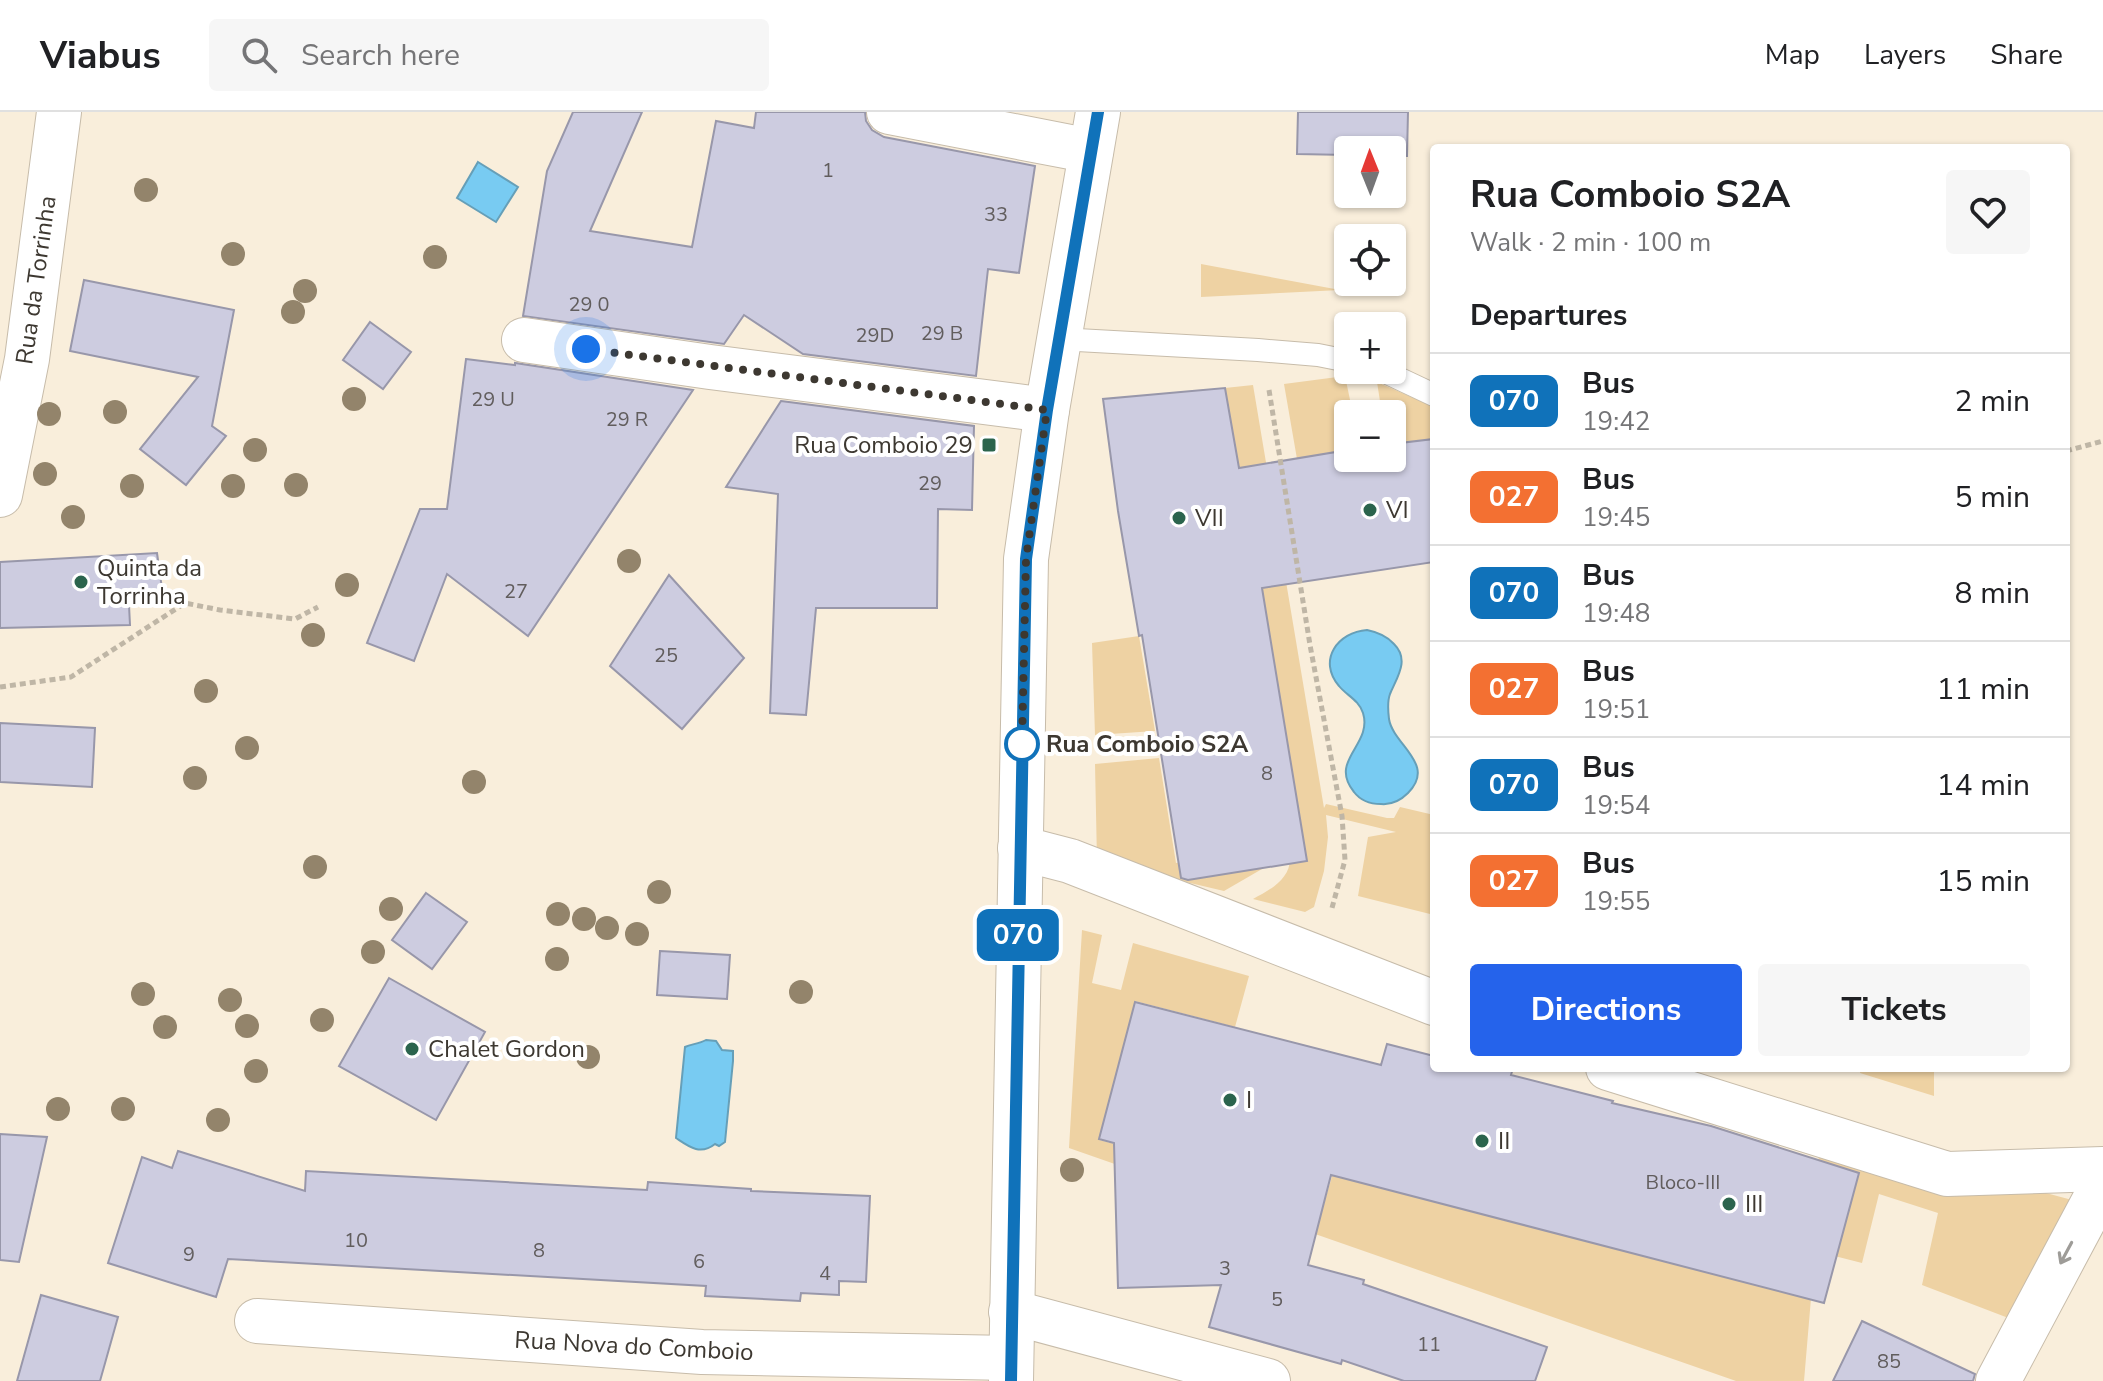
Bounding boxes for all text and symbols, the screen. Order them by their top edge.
search box [209,19,769,91]
text: Viabus [40,30,161,81]
icon: search [237,33,281,77]
text: Search here [301,35,460,76]
text: Map [1765,36,1820,74]
text: Layers [1864,36,1946,74]
text: Share [1990,36,2063,74]
north arrow [1334,136,1406,208]
map controls [1334,136,1406,472]
house number: 1 [822,157,834,184]
text: Rua Comboio S2A [1470,169,1790,220]
button: heart [1946,170,2030,254]
street label: Rua da Torrinha [8,194,64,366]
house number: 33 [984,201,1008,228]
button: locate [1334,224,1406,296]
text: Walk · 2 min · 100 m [1470,225,1711,260]
house number: 29 0 [568,291,610,318]
text: Departures [1470,295,1627,336]
button: + [1334,312,1406,384]
house number: 29 B [921,320,963,347]
house number: 29D [856,322,894,349]
your location [566,329,606,369]
text: Bus [1582,363,1635,404]
text: 2 min [1955,381,2030,422]
text: 070 [1489,382,1539,420]
house number: 29 U [471,386,515,413]
button: − [1334,400,1406,472]
text: 19:42 [1582,404,1650,439]
house number: 29 R [606,406,648,433]
place label: Rua Comboio 29 [794,429,973,461]
marker: Rua Comboio 29 [980,436,998,454]
text: Bus [1582,459,1635,500]
house number: 29 [918,470,942,497]
text: 5 min [1955,477,2030,518]
text: 027 [1489,478,1539,516]
place label: VI [1385,494,1409,526]
text: 19:45 [1582,500,1650,535]
marker: VI [1361,501,1379,519]
place label: VII [1194,502,1224,534]
marker: VII [1170,509,1188,527]
place label: Quinta da Torrinha [97,552,202,612]
text: Bus [1582,555,1635,596]
marker: Quinta da Torrinha [72,573,90,591]
text: 8 min [1955,573,2030,614]
text: 070 [1489,574,1539,612]
house number: 27 [504,578,528,605]
text: 19:48 [1582,596,1650,631]
house number: 25 [654,642,678,669]
text: Bus [1582,651,1635,692]
text: 11 min [1937,669,2030,710]
text: 027 [1489,670,1539,708]
text: 19:51 [1582,692,1650,727]
marker: Rua Comboio S2A [1005,727,1039,761]
place label: Rua Comboio S2A [1046,728,1248,760]
text: Bus [1582,747,1635,788]
house number: 8 [1261,760,1273,787]
text: 14 min [1937,765,2030,806]
text: 070 [1489,766,1539,804]
text: 19:54 [1582,788,1650,823]
text: Bus [1582,843,1635,884]
text: 15 min [1937,861,2030,902]
text: 027 [1489,862,1539,900]
text: 19:55 [1582,884,1650,919]
line badge: 070 [972,909,1064,961]
text: 070 [993,916,1043,954]
button: Directions [1470,964,1742,1056]
button: Tickets [1758,964,2030,1056]
place label: Chalet Gordon [428,1033,585,1065]
marker: Chalet Gordon [403,1040,421,1058]
place label: I [1246,1084,1252,1116]
marker: I [1221,1091,1239,1109]
place label: II [1498,1125,1510,1157]
marker: II [1473,1132,1491,1150]
house number: Bloco-III [1646,1169,1720,1196]
place label: III [1745,1188,1763,1220]
marker: III [1720,1195,1738,1213]
house number: 10 [344,1227,368,1254]
house number: 8 [533,1237,545,1264]
house number: 9 [183,1241,195,1268]
one-way arrow [2058,1241,2074,1264]
house number: 6 [693,1248,705,1275]
house number: 3 [1219,1255,1231,1282]
house number: 4 [819,1260,831,1287]
house number: 5 [1271,1286,1283,1313]
street label: Rua Nova do Comboio [514,1324,754,1368]
house number: 11 [1417,1331,1441,1358]
house number: 85 [1877,1348,1901,1375]

